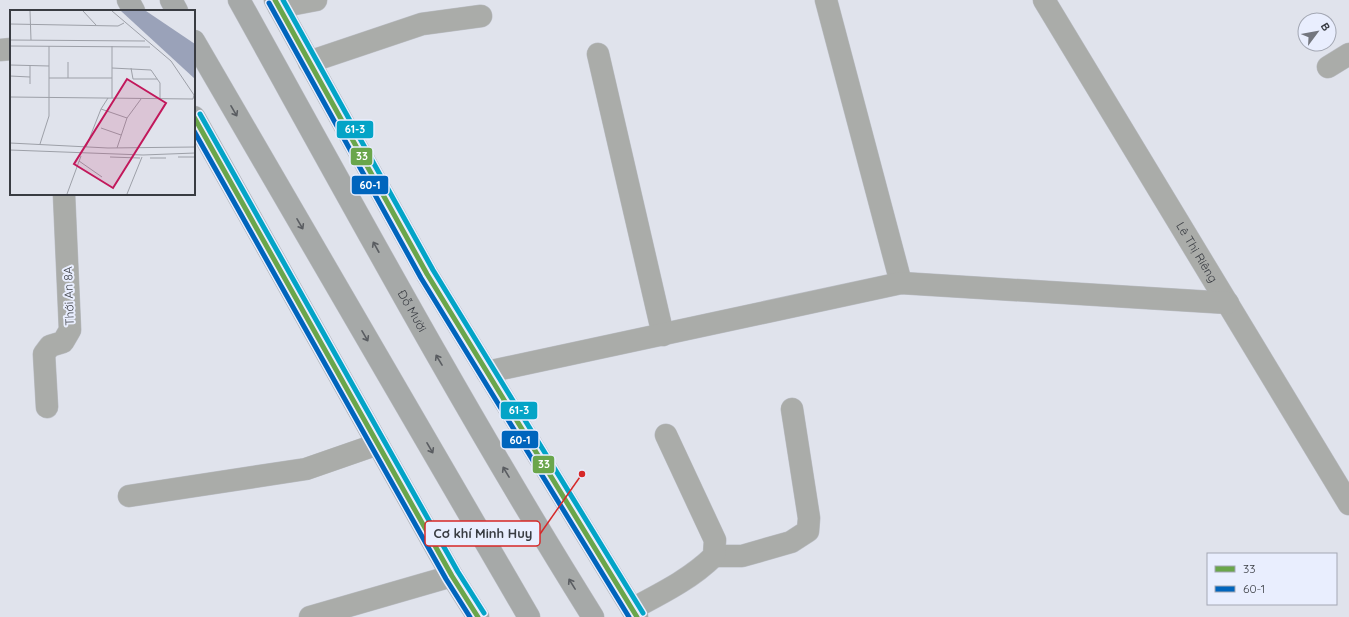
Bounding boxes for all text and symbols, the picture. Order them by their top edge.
inset map [10,10,195,195]
north arrow [1297,12,1337,52]
text: B [1318,20,1333,33]
one-way arrow [231,105,239,117]
line badge: 61-3 [336,120,374,139]
text: 61-3 [345,122,365,136]
line badge: 33 [350,147,373,166]
text: 33 [356,149,368,163]
line badge: 60-1 [351,175,389,195]
text: 60-1 [359,178,381,192]
one-way arrow [296,218,304,230]
street label: Lê Thị Riêng [1173,219,1221,285]
one-way arrow [372,241,379,253]
street label: Thới An 8A [60,266,77,326]
street label: Đỗ Mười [395,287,430,334]
one-way arrow [361,330,369,341]
one-way arrow [435,354,443,366]
line badge: 61-3 [500,401,538,420]
text: 61-3 [509,403,529,417]
line badge: 60-1 [501,430,539,449]
text: 60-1 [509,433,531,447]
one-way arrow [427,442,435,454]
line badge: 33 [532,455,555,474]
text: 33 [538,457,550,471]
one-way arrow [501,466,509,478]
callout: Cơ khí Minh Huy [425,521,540,546]
text: Cơ khí Minh Huy [434,525,532,541]
legend [1207,553,1337,605]
text: 33 [1243,561,1256,576]
one-way arrow [568,579,576,590]
text: 60-1 [1243,581,1265,596]

